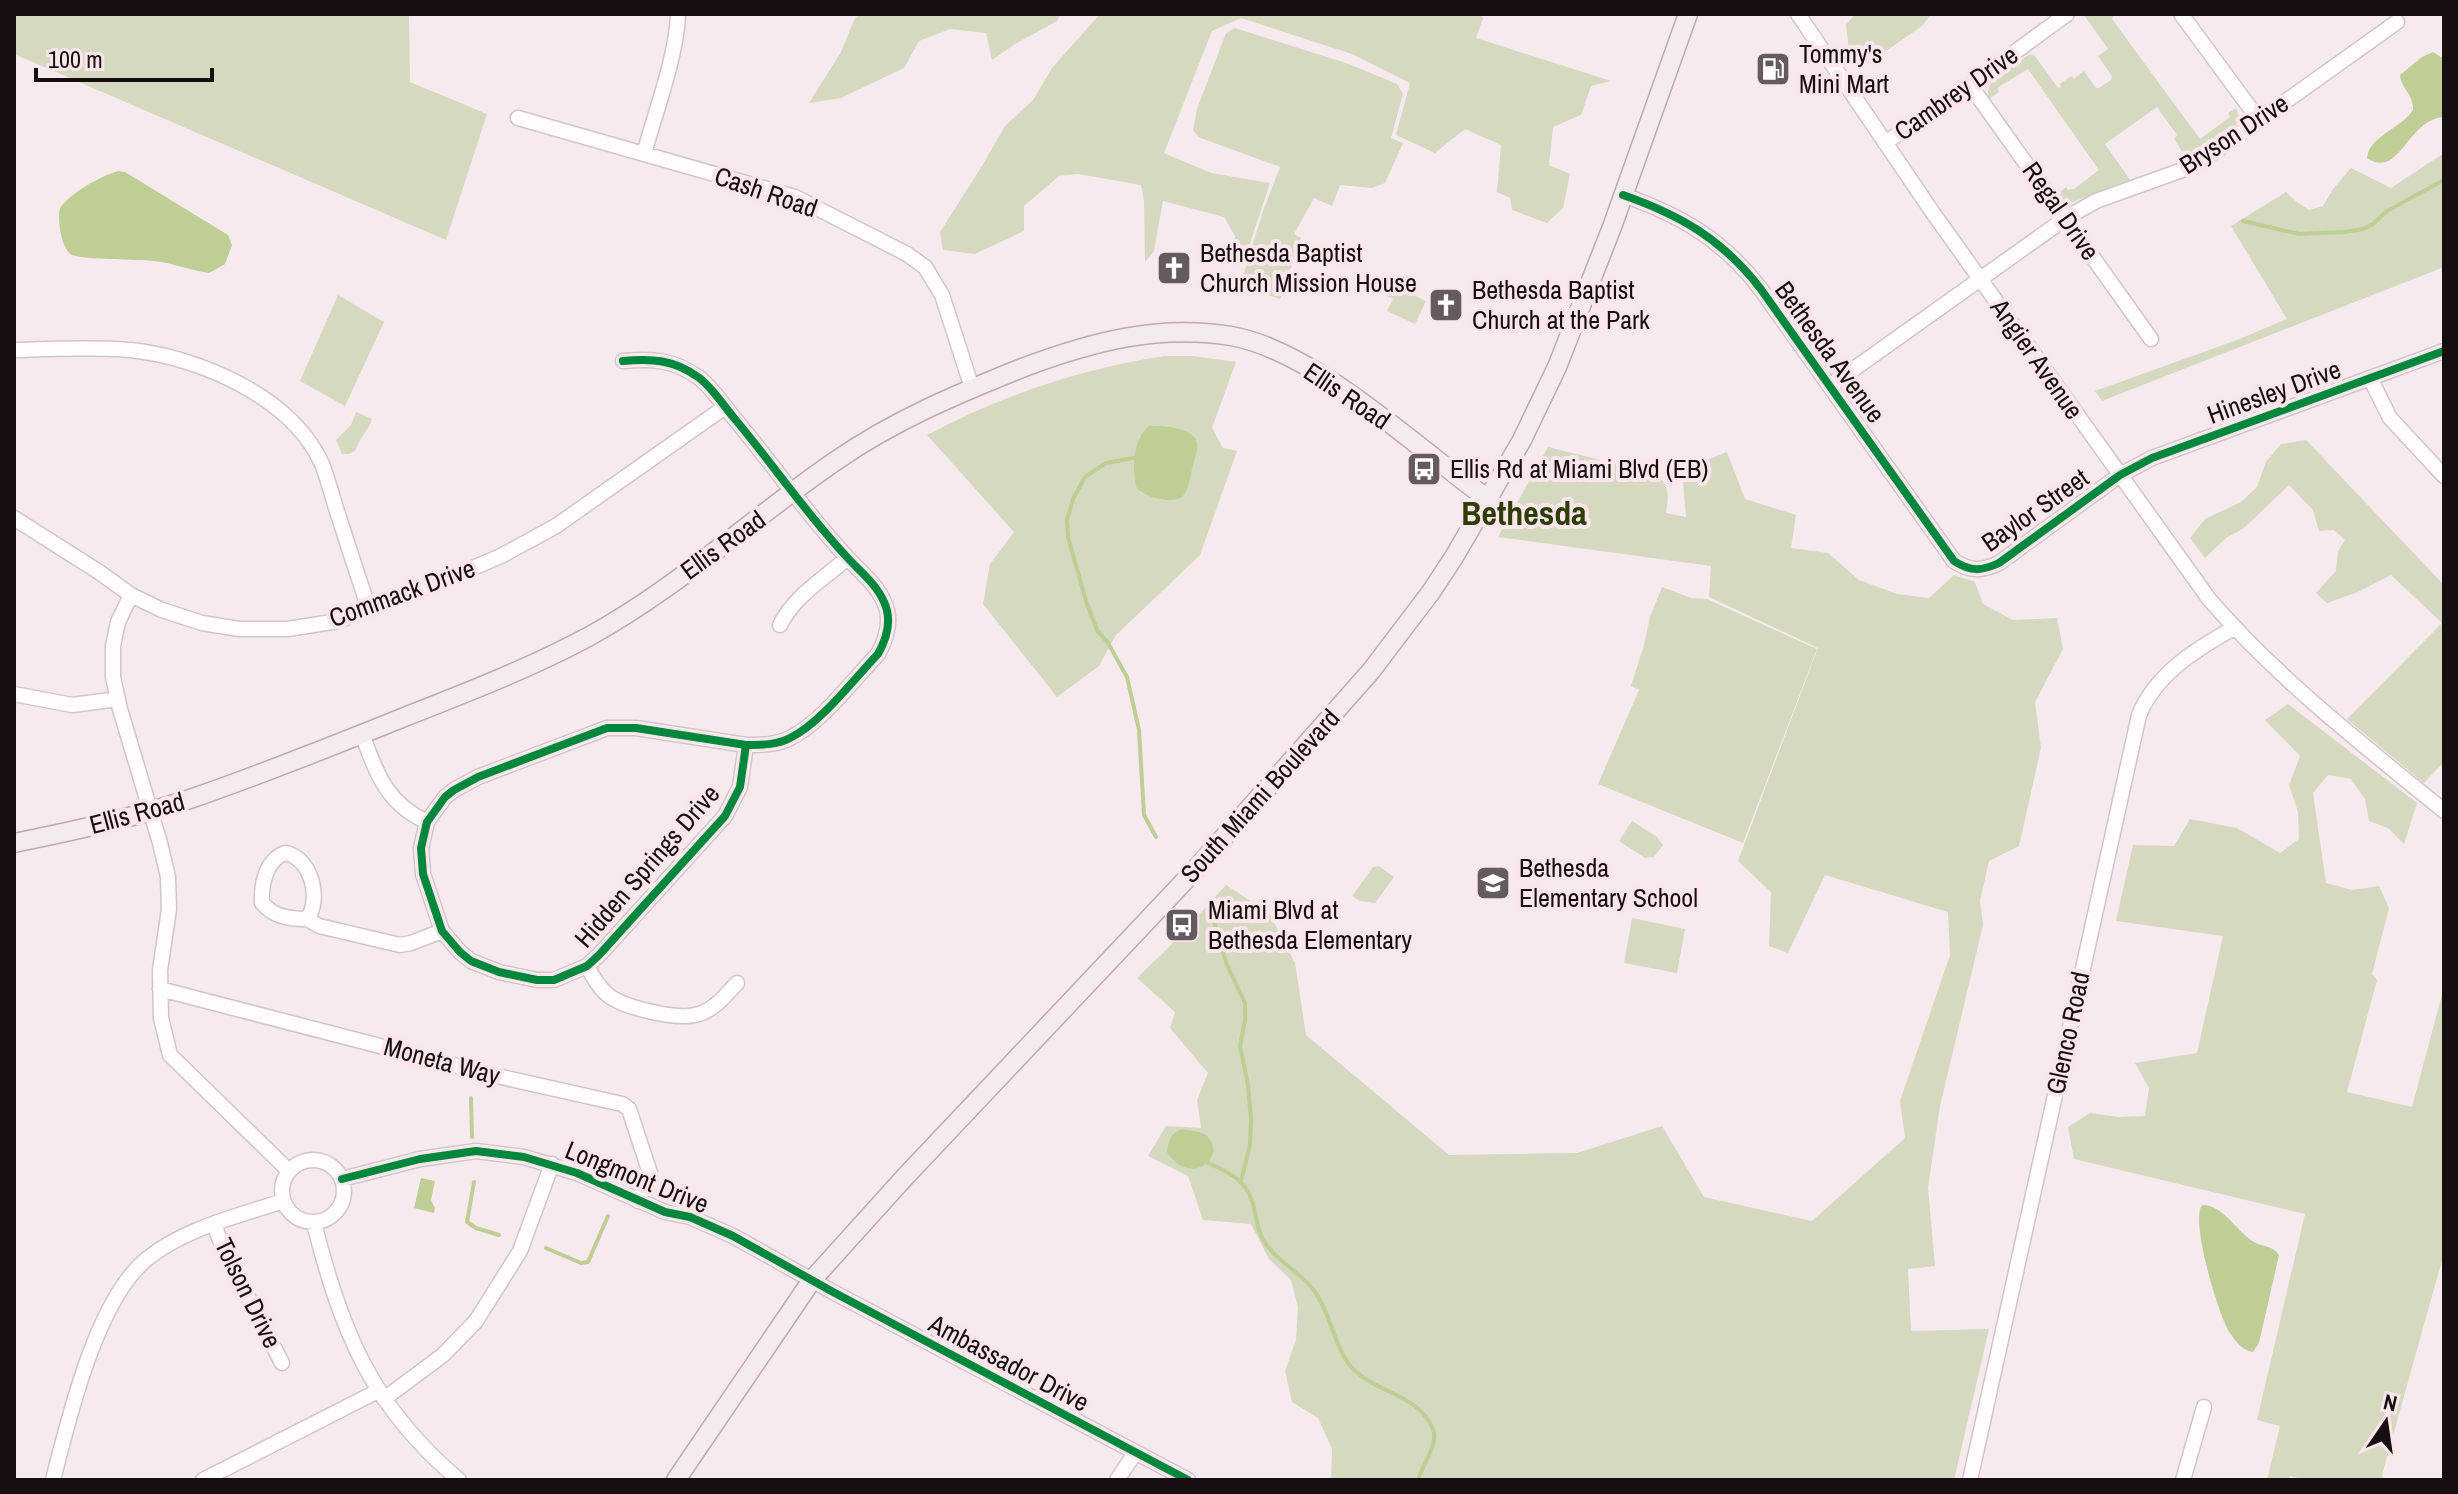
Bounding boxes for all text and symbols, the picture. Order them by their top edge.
scale bar [36,32,212,82]
place label: Tommy's Mini Mart [1799,36,1889,101]
street label: Cambrey Drive [1887,37,2024,148]
text: 100 m [48,43,103,75]
fuel station icon: Tommy's Mini Mart [1754,50,1792,88]
street label: Bryson Drive [2173,85,2295,182]
street label: Regal Drive [2015,155,2108,267]
street label: Cash Road [710,158,822,225]
place label: Bethesda Baptist Church Mission House [1200,235,1417,300]
church icon: Bethesda Baptist Church Mission House [1155,249,1193,287]
place label: Bethesda Baptist Church at the Park [1472,272,1650,337]
street label: Bethesda Avenue [1767,274,1894,429]
church icon: Bethesda Baptist Church at the Park [1427,286,1465,324]
street label: Angier Avenue [1982,291,2092,426]
street label: Hinesley Drive [2202,351,2346,432]
street label: Ellis Road [1297,354,1397,437]
bus stop icon: Ellis Rd at Miami Blvd (EB) [1405,450,1443,488]
place label: Ellis Rd at Miami Blvd (EB) [1450,451,1708,486]
street label: Baylor Street [1974,460,2095,559]
district label: Bethesda [1461,490,1587,536]
street label: Ellis Road [673,502,772,587]
street label: Commack Drive [324,550,480,635]
street label: South Miami Boulevard [1172,701,1347,890]
street label: Hidden Springs Drive [566,777,727,955]
street label: Ellis Road [85,783,188,842]
place label: Bethesda Elementary School [1519,850,1698,915]
school or university icon: Bethesda Elementary School [1474,864,1512,902]
place label: Miami Blvd at Bethesda Elementary [1208,892,1412,957]
bus stop icon: Miami Blvd at Bethesda Elementary [1163,906,1201,944]
street label: Glenco Road [2037,968,2098,1097]
street label: Moneta Way [380,1028,504,1093]
street label: Longmont Drive [560,1132,714,1221]
street label: Tolson Drive [207,1232,290,1354]
street label: Ambassador Drive [922,1305,1095,1419]
north arrow [2346,1382,2426,1462]
text: N [2381,1386,2400,1419]

